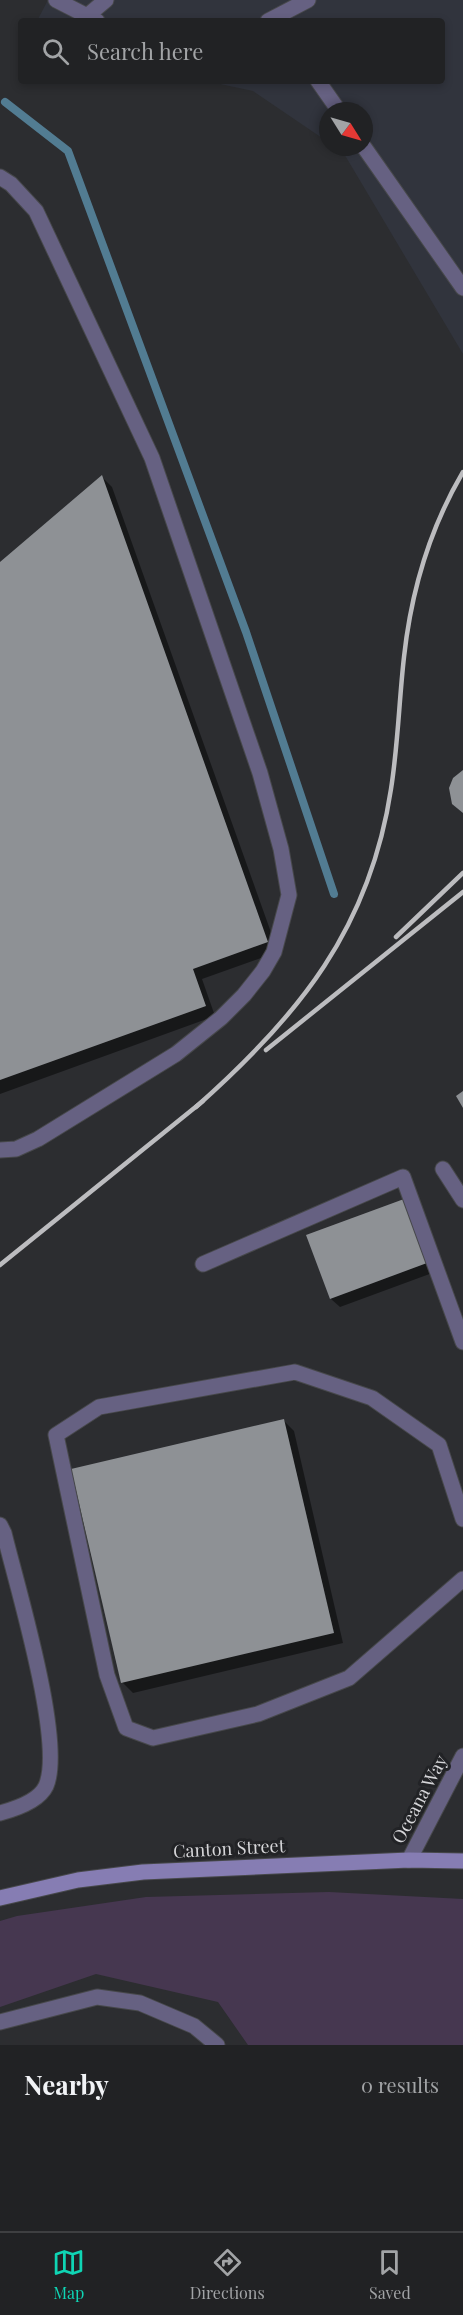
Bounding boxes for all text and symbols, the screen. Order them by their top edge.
search box [18,18,445,84]
icon: search [39,35,72,68]
text: Search here [87,36,203,66]
north arrow [319,102,373,156]
street label: Oceana Way [386,1751,452,1847]
street label: Canton Street [173,1833,286,1863]
text: Nearby [24,2067,109,2102]
text: 0 results [361,2071,439,2098]
tab: Map [52,2246,85,2303]
tab: Directions [190,2246,265,2303]
tab: Saved [369,2246,411,2303]

